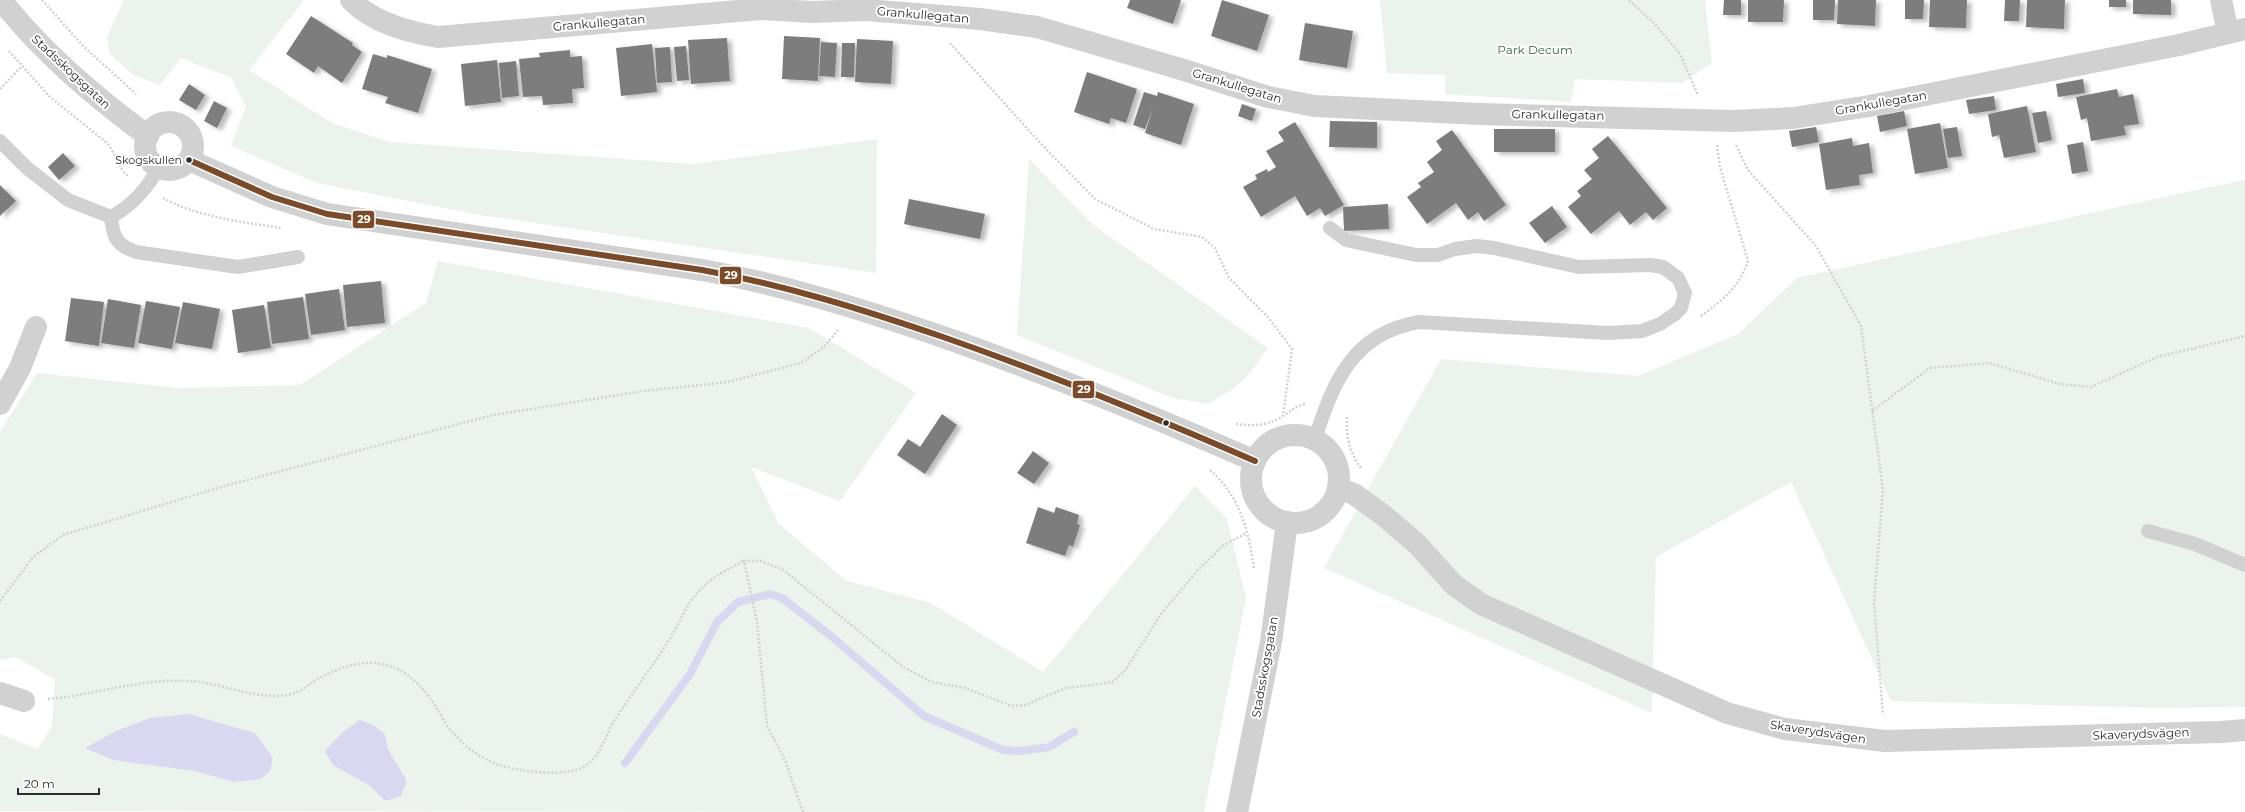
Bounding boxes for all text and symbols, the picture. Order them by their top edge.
street label: Grankullegatan [876,3,970,26]
street label: Grankullegatan [552,11,646,34]
street label: Stadsskogsgatan [29,31,114,112]
park label: Park Decum [1497,42,1573,57]
street label: Grankullegatan [1191,65,1284,106]
street label: Grankullegatan [1834,87,1928,118]
street label: Grankullegatan [1512,106,1605,123]
place label: Skogskullen [115,153,182,167]
marker: Skogskullen [184,155,194,165]
line badge: 29 [352,210,375,229]
text: 29 [357,212,371,226]
line badge: 29 [719,266,742,285]
text: 29 [724,268,738,282]
line badge: 29 [1072,380,1095,399]
text: 29 [1077,382,1091,396]
unlabelled marker [1161,418,1171,428]
street label: Stadsskogsgatan [1248,615,1281,719]
street label: Skaverydsvägen [1769,717,1867,746]
street label: Skaverydsvägen [2092,724,2190,743]
scale bar [18,770,99,796]
text: 20 m [24,776,55,791]

